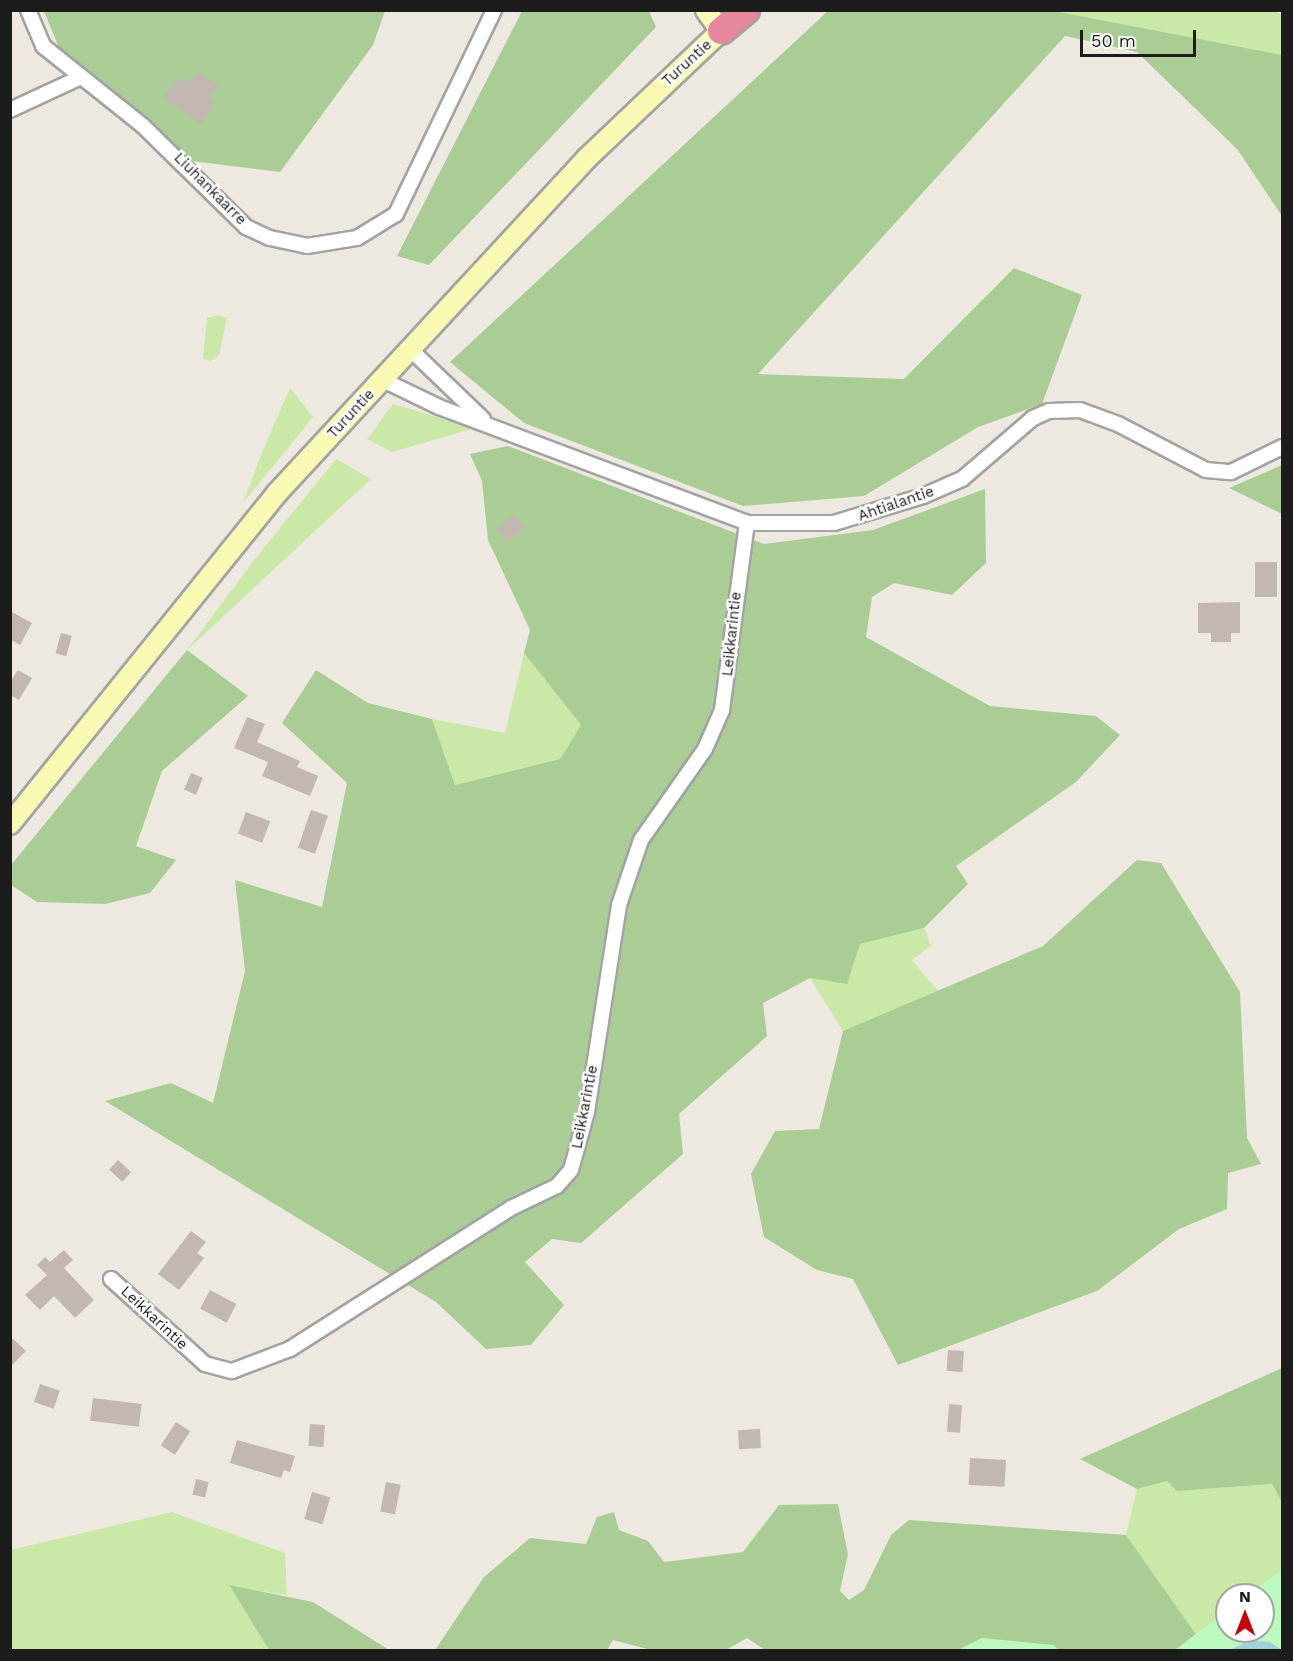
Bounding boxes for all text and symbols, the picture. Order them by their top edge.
scale bar [1083,18,1198,56]
text: 50 m [1091,30,1136,51]
street label: Turuntie [658,36,716,90]
street label: Liuhankaarre [170,149,250,229]
street label: Turuntie [324,386,378,442]
street label: Ahtialantie [856,483,936,525]
street label: Leikkarintie [719,591,745,677]
street label: Leikkarintie [568,1064,602,1150]
street label: Leikkarintie [117,1282,191,1354]
north arrow [1215,1583,1275,1643]
text: N [1239,1587,1251,1606]

